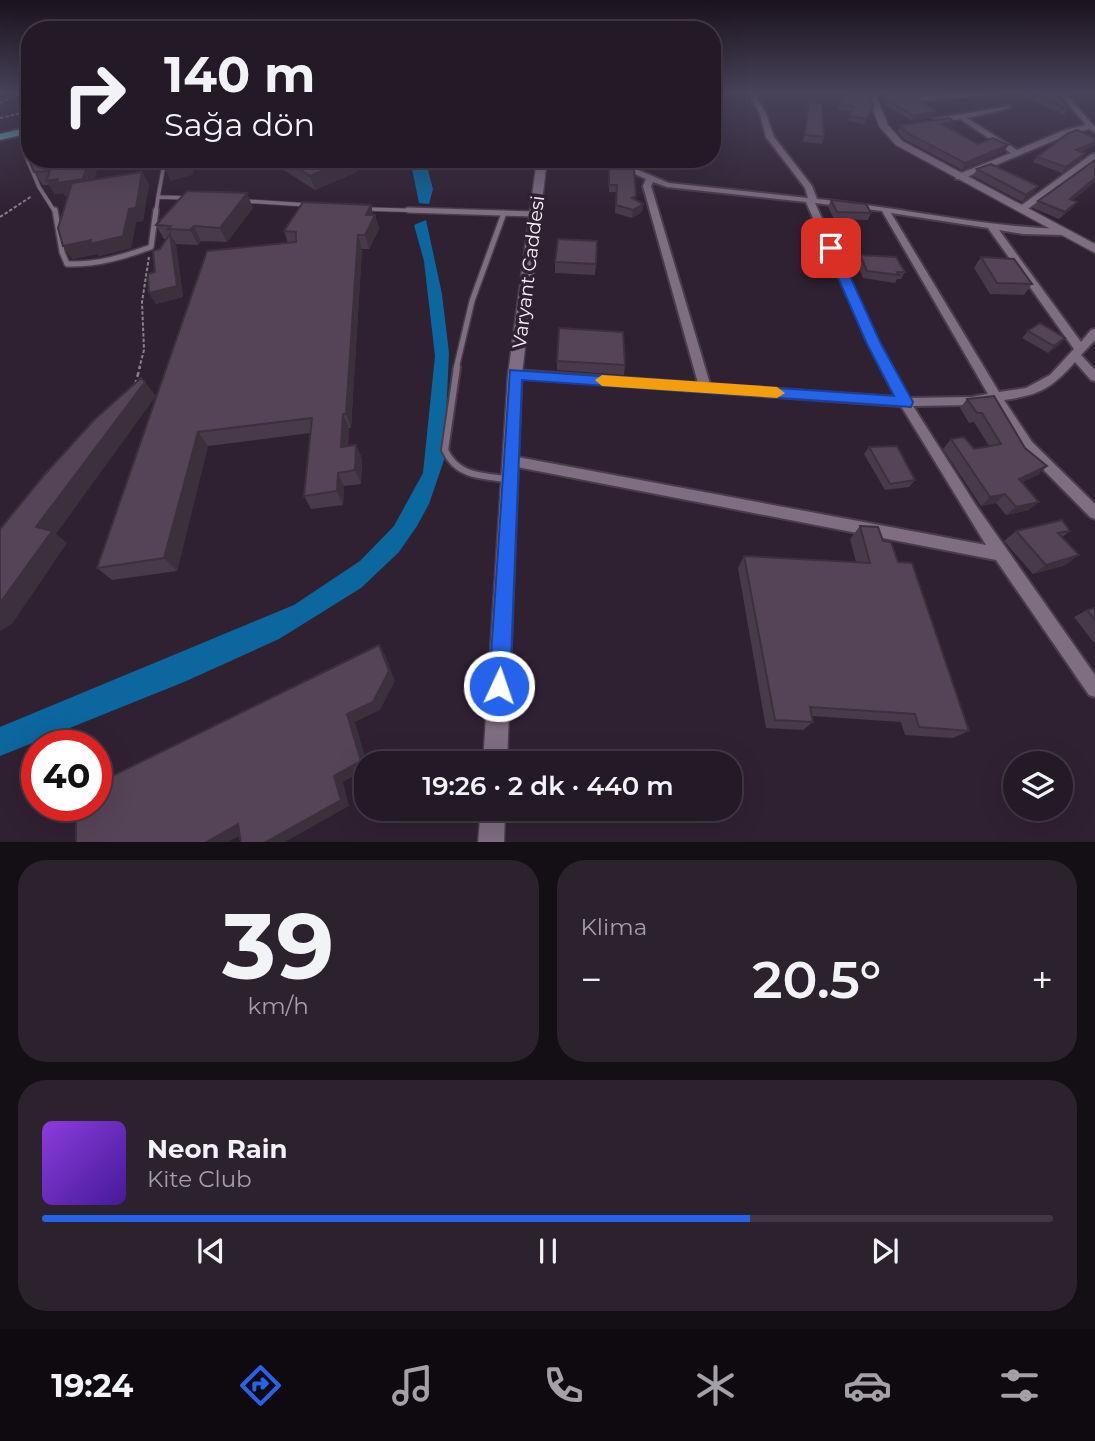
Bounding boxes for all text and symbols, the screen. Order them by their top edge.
text: 140 m [164,45,316,104]
icon: right [49,49,140,140]
text: Sağa dön [164,105,315,144]
street label: Varyant Caddesi [508,194,549,350]
pin [801,218,861,278]
icon: arrive [812,229,850,267]
position arrow [462,649,536,723]
speed limit sign: 40 [21,730,112,821]
map controls [1003,751,1073,821]
button: layers [1003,751,1073,821]
text: 19:26 · 2 dk · 440 m [422,770,674,802]
text: 39 [222,891,334,1002]
text: Klima [581,913,647,941]
text: 20.5° [752,948,881,1011]
text: − [581,956,602,1003]
text: + [1031,956,1053,1003]
text: km/h [248,992,309,1020]
text: Neon Rain [147,1133,288,1165]
text: Kite Club [147,1165,252,1193]
icon: previous [192,1232,230,1270]
icon: pause [529,1232,567,1270]
icon: next [866,1232,904,1270]
icon: directions [236,1361,285,1410]
icon: music [388,1361,437,1410]
icon: phone [539,1361,588,1410]
icon: climate [691,1361,740,1410]
icon: car [843,1361,892,1410]
icon: filters [995,1361,1044,1410]
text: 19:24 [51,1366,133,1405]

